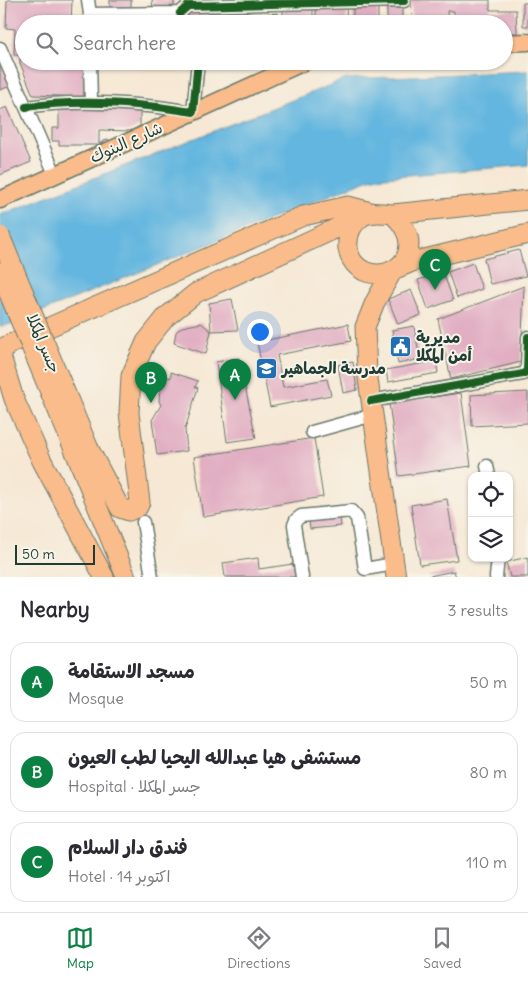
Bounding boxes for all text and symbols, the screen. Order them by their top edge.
search box [15,15,513,70]
icon: search [33,29,61,57]
text: Search here [73,31,176,55]
street label: شارع البنوك [86,117,166,169]
pin: C [419,249,451,290]
street label: جسر المكلا [23,310,65,376]
your location [247,319,273,345]
place label: مديرية أمن المكلا [416,327,473,365]
public building icon: مديرية أمن المكلا [388,334,412,358]
school or university icon: مدرسة الجماهير [254,356,278,380]
place label: مدرسة الجماهير [280,358,386,378]
pin: A [219,359,251,400]
pin: B [135,362,167,403]
map controls [468,472,513,562]
button: locate [468,472,513,517]
button: layers [468,517,513,562]
scale bar [15,542,95,565]
text: 50 m [22,545,55,563]
text: Nearby [20,596,90,623]
text: 3 results [448,600,508,620]
text: مسجد الاستقامة [68,659,195,683]
text: A [32,672,42,692]
text: 50 m [469,672,507,692]
text: Mosque [68,688,124,708]
text: مستشفى هيا عبدالله اليحيا لطب العيون [68,745,361,769]
text: B [32,762,42,782]
text: 80 m [469,762,507,782]
text: Hospital · جسر المكلا [68,776,201,796]
text: فندق دار السلام [68,835,188,859]
text: C [32,852,42,872]
text: 110 m [466,852,507,872]
text: Hotel · 14 اكتوبر [68,866,170,886]
tab: Map [66,924,94,972]
tab: Directions [227,924,290,972]
tab: Saved [423,924,462,972]

